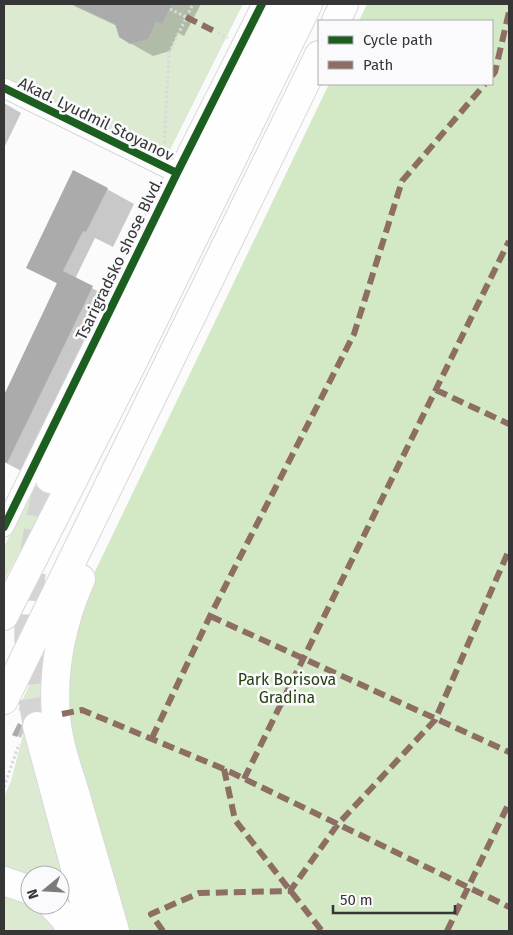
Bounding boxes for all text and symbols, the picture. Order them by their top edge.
legend [318,20,493,85]
text: Cycle path [363,31,433,49]
text: Path [363,56,393,74]
street label: Akad. Lyudmil Stoyanov [15,73,177,165]
street label: Tsarigradsko shose Blvd. [72,175,167,343]
park label: Park Borisova Gradina [238,670,336,707]
north arrow [20,865,70,915]
scale bar [333,882,456,914]
text: N [24,887,43,901]
text: 50 m [340,891,373,909]

